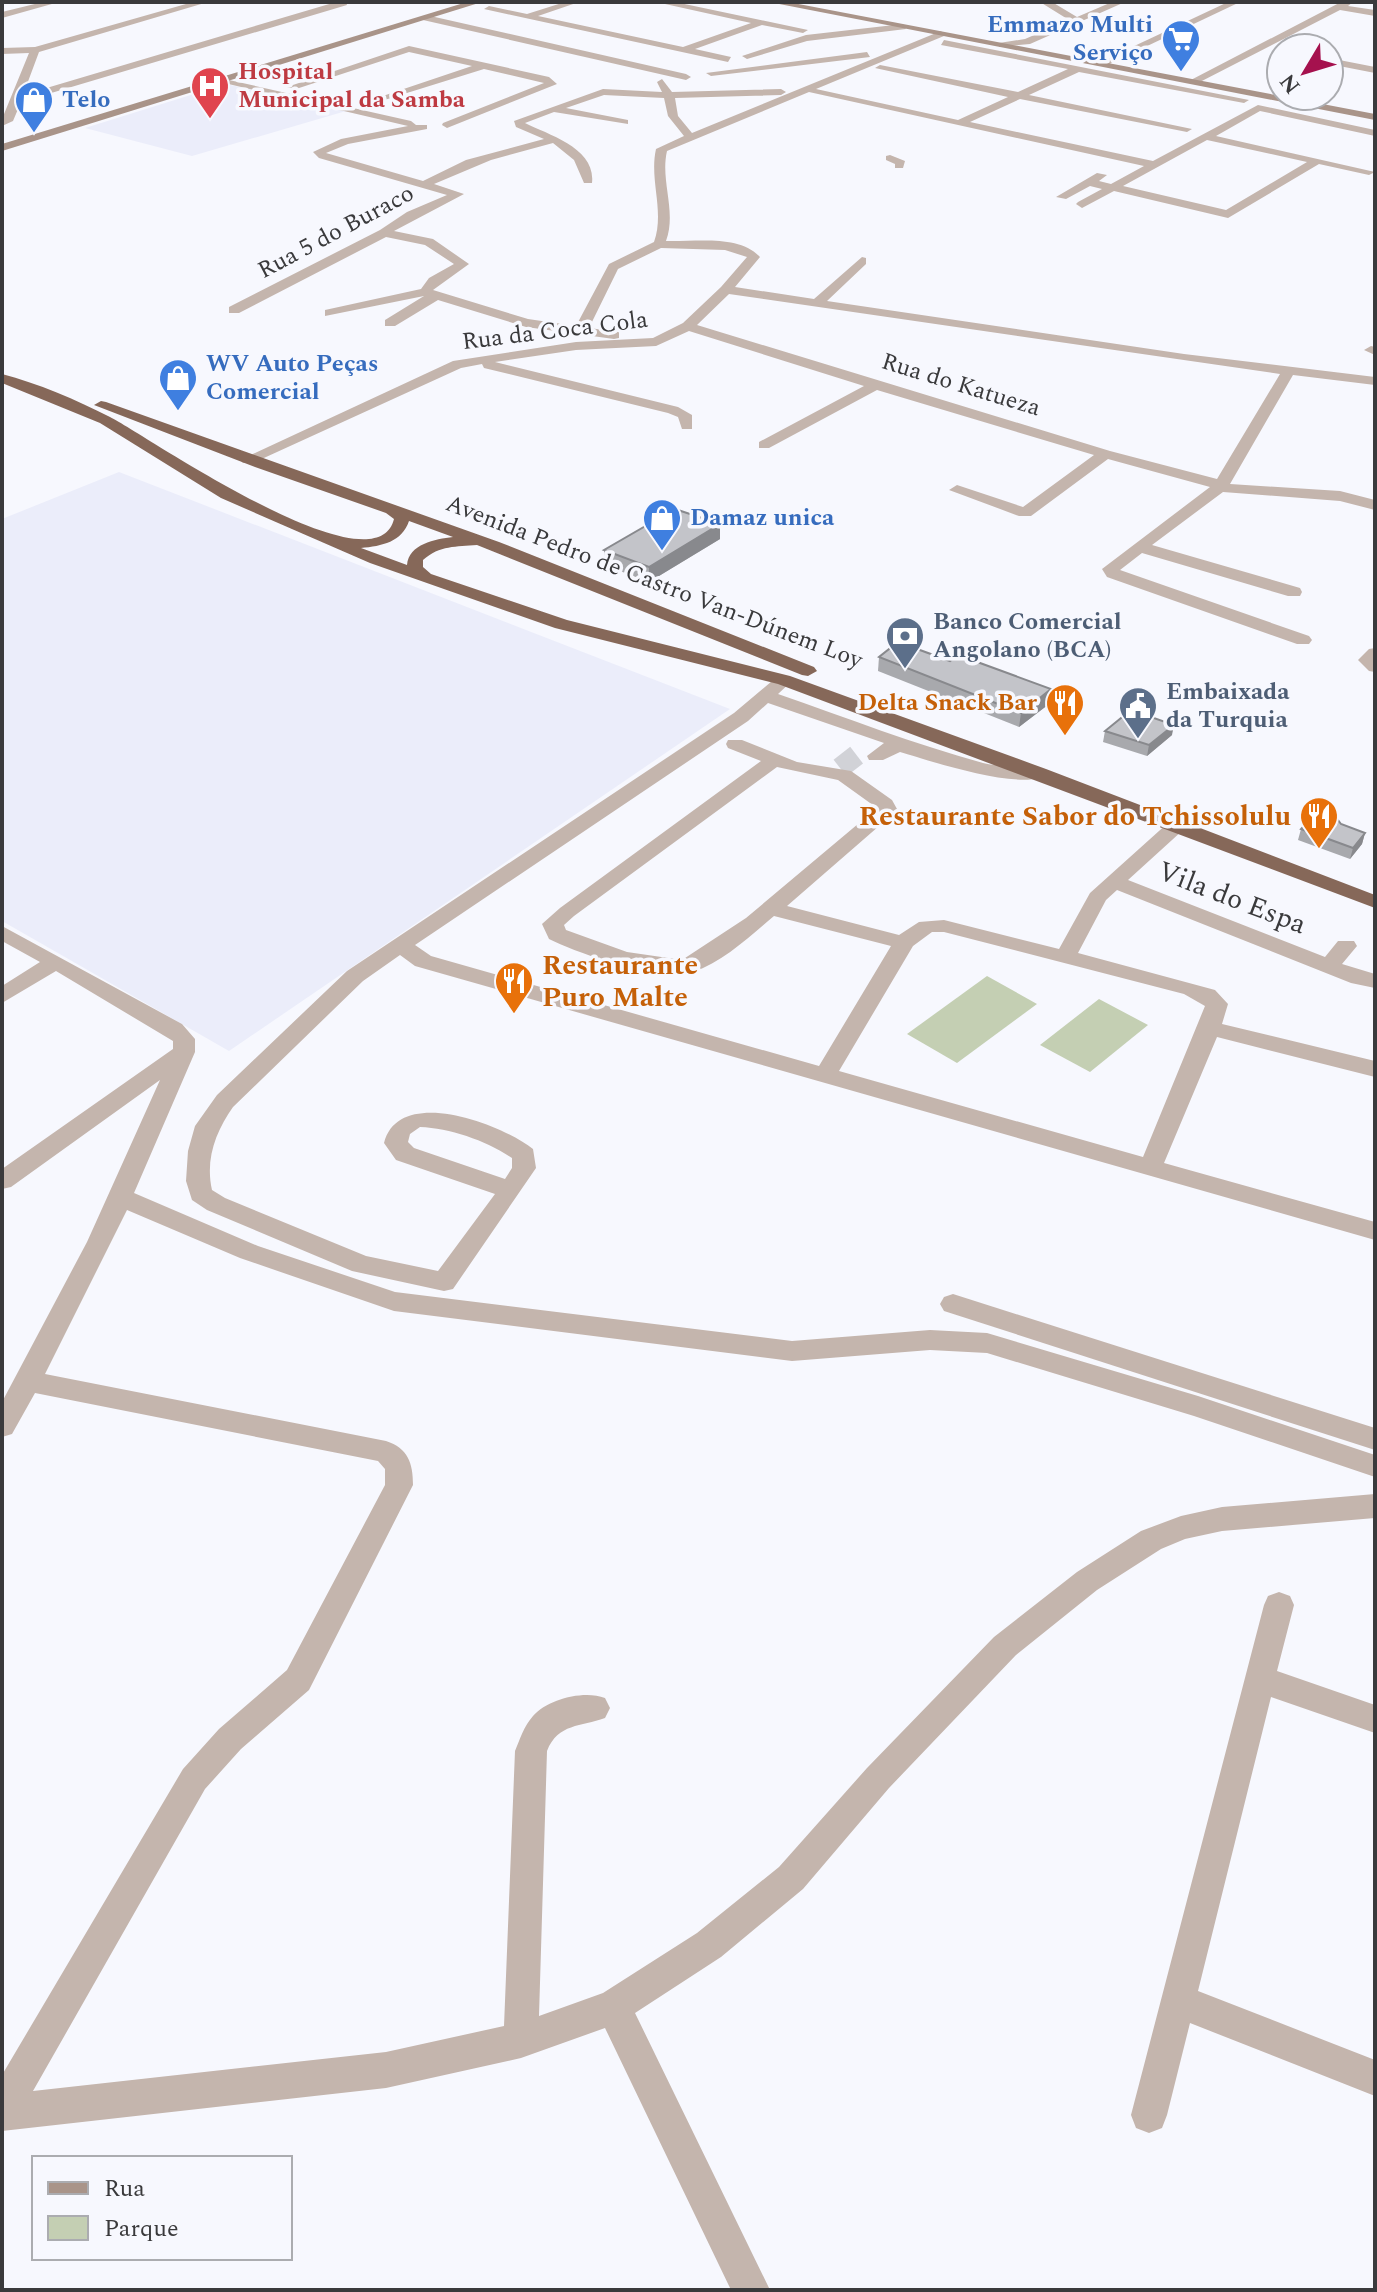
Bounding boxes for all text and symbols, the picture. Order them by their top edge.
place label: Emmazo Multi Serviço [987,7,1153,71]
supermarket icon: Emmazo Multi Serviço [1160,18,1202,73]
north arrow [1265,32,1345,112]
place label: Hospital Municipal da Samba [238,54,466,118]
hospital icon: Hospital Municipal da Samba [189,65,231,120]
text: N [1272,66,1309,101]
shop icon: Telo [13,79,55,134]
place label: Telo [62,82,110,118]
street label: Rua 5 do Buraco [251,176,421,288]
street label: Rua da Coca Cola [460,302,650,360]
street label: Rua do Katueza [877,344,1045,426]
place label: WV Auto Peças Comercial [206,346,378,410]
shop icon: WV Auto Peças Comercial [157,357,199,412]
street label: Avenida Pedro de Castro Van-Dúnem Loy [440,486,869,679]
shop icon: Damaz unica [641,497,683,552]
place label: Damaz unica [690,500,835,536]
place label: Banco Comercial Angolano (BCA) [933,604,1122,668]
bank icon: Banco Comercial Angolano (BCA) [884,615,926,670]
place label: Embaixada da Turquia [1166,674,1290,738]
restaurant icon: Delta Snack Bar [1044,682,1086,737]
place label: Delta Snack Bar [858,685,1038,721]
public building icon: Embaixada da Turquia [1117,685,1159,740]
place label: Restaurante Sabor do Tchissolulu [859,795,1291,838]
restaurant icon: Restaurante Sabor do Tchissolulu [1298,795,1340,850]
street label: Vila do Espa [1151,850,1313,946]
place label: Restaurante Puro Malte [542,944,698,1019]
restaurant icon: Restaurante Puro Malte [493,960,535,1015]
legend [32,2156,292,2260]
text: Rua [104,2171,145,2207]
text: Parque [104,2211,179,2247]

